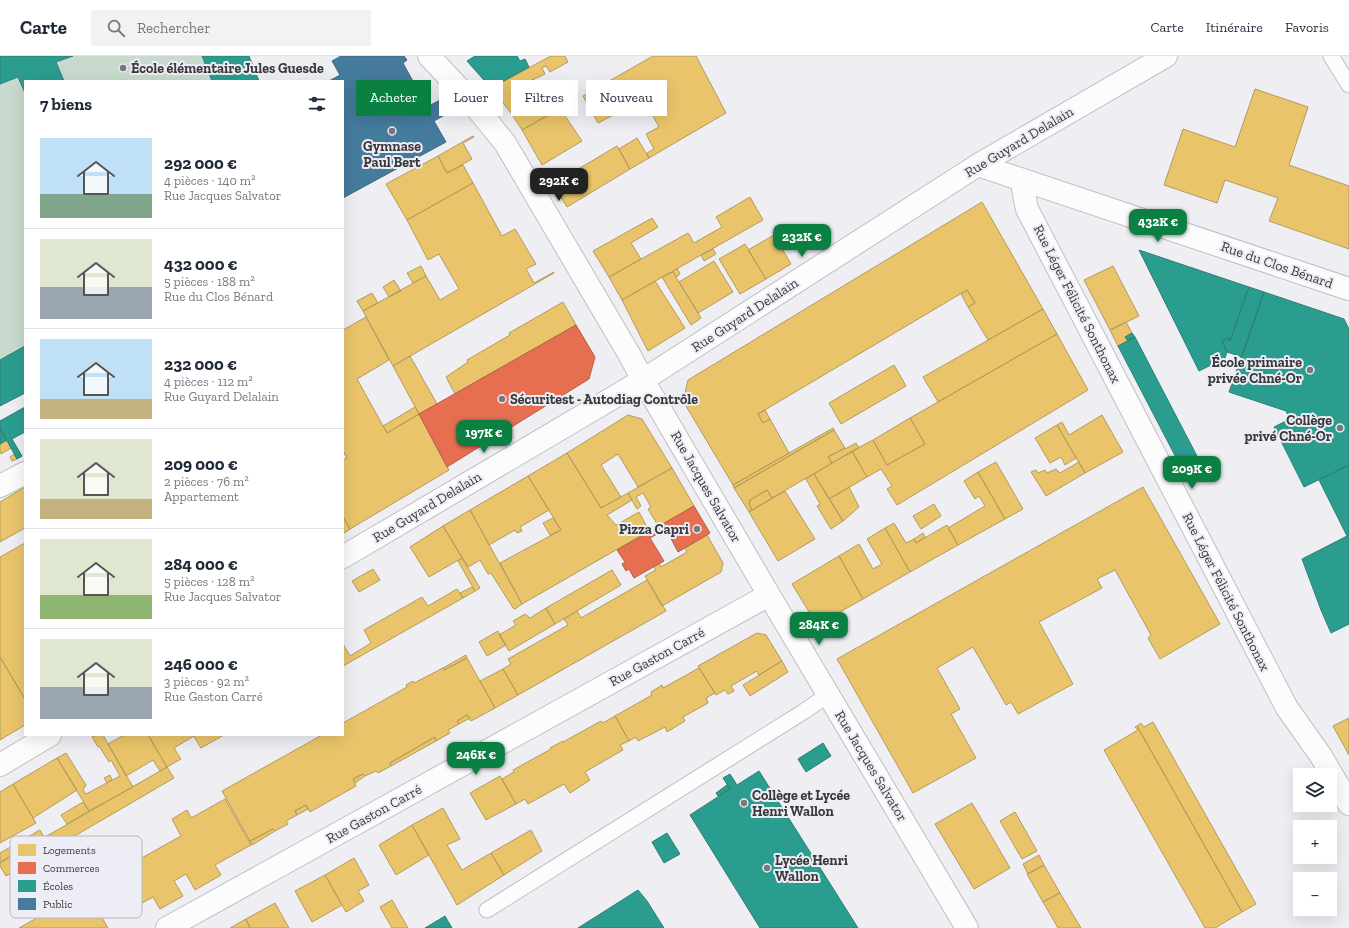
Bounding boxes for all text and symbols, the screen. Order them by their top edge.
search box [91,10,371,46]
text: Carte [20,16,67,39]
icon: search [105,17,127,39]
text: Rechercher [137,19,210,37]
text: Carte [1150,19,1184,36]
text: Itinéraire [1206,19,1263,36]
text: Favoris [1285,19,1329,36]
place label: École élémentaire Jules Guesde [131,60,324,77]
marker: École élémentaire Jules Guesde [118,63,128,73]
chip: Acheter [356,80,431,116]
chip: Louer [439,80,503,116]
chip: Filtres [511,80,578,116]
chip: Nouveau [586,80,667,116]
icon: filters [306,93,328,115]
text: 7 biens [40,94,92,114]
street label: Rue Guyard Delalain [962,103,1076,181]
marker: Gymnase Paul Bert [387,126,397,136]
place label: Gymnase Paul Bert [363,138,421,171]
text: 292 000 € [164,153,237,173]
icon: home [72,154,120,202]
pin: 292K € [526,168,592,202]
text: 4 pièces · 140 m² [164,173,256,188]
text: 292K € [539,173,579,188]
text: Rue Jacques Salvator [164,188,281,203]
pin: 432K € [1125,209,1191,243]
text: 432K € [1138,214,1178,229]
street label: Rue Léger Félicité Sonthonax [1030,222,1124,386]
pin: 232K € [769,224,835,258]
text: 232K € [782,229,822,244]
street label: Rue du Clos Bénard [1219,238,1336,292]
text: 432 000 € [164,254,238,274]
icon: home [72,255,120,303]
text: 5 pièces · 188 m² [164,274,255,289]
street label: Rue Guyard Delalain [689,274,801,356]
text: Rue du Clos Bénard [164,289,273,304]
text: 232 000 € [164,354,237,374]
place label: École primaire privée Chné-Or [1208,354,1302,387]
icon: home [72,355,120,403]
marker: École primaire privée Chné-Or [1305,365,1315,375]
text: 4 pièces · 112 m² [164,374,253,389]
text: Rue Guyard Delalain [164,389,279,404]
place label: Sécuritest - Autodiag Contrôle [510,391,698,408]
marker: Sécuritest - Autodiag Contrôle [497,394,507,404]
place label: Collège privé Chné-Or [1244,412,1332,445]
pin: 197K € [451,420,517,454]
marker: Collège privé Chné-Or [1335,423,1345,433]
text: 197K € [465,425,503,440]
street label: Rue Jacques Salvator [667,428,745,546]
text: 209 000 € [164,454,238,474]
icon: home [72,455,120,503]
pin: 209K € [1159,456,1225,490]
text: 209K € [1172,461,1212,476]
street label: Rue Guyard Delalain [370,468,484,546]
text: 2 pièces · 76 m² [164,474,249,489]
text: Appartement [164,489,239,504]
street label: Rue Léger Félicité Sonthonax [1179,510,1273,674]
place label: Pizza Capri [619,521,689,538]
marker: Pizza Capri [692,524,702,534]
text: 284 000 € [164,554,238,574]
icon: home [72,555,120,603]
text: 5 pièces · 128 m² [164,574,254,589]
text: Rue Jacques Salvator [164,589,281,604]
pin: 284K € [786,612,852,646]
text: 284K € [799,617,839,632]
street label: Rue Gaston Carré [606,624,708,690]
text: 246 000 € [164,654,238,674]
icon: home [72,655,120,703]
text: 3 pièces · 92 m² [164,674,249,689]
text: Rue Gaston Carré [164,689,263,704]
street label: Rue Jacques Salvator [831,707,911,825]
pin: 246K € [443,742,509,776]
text: 246K € [456,747,496,762]
map controls [1293,768,1337,916]
button: layers [1293,768,1337,812]
street label: Rue Gaston Carré [323,781,425,847]
place label: Collège et Lycée Henri Wallon [752,787,850,820]
marker: Collège et Lycée Henri Wallon [739,798,749,808]
button: + [1293,820,1337,864]
legend [10,836,142,918]
text: Logements [43,844,96,857]
place label: Lycée Henri Wallon [775,852,848,885]
text: Commerces [43,862,100,875]
marker: Lycée Henri Wallon [762,863,772,873]
button: − [1293,872,1337,916]
text: Écoles [43,880,73,893]
text: Public [43,898,72,911]

